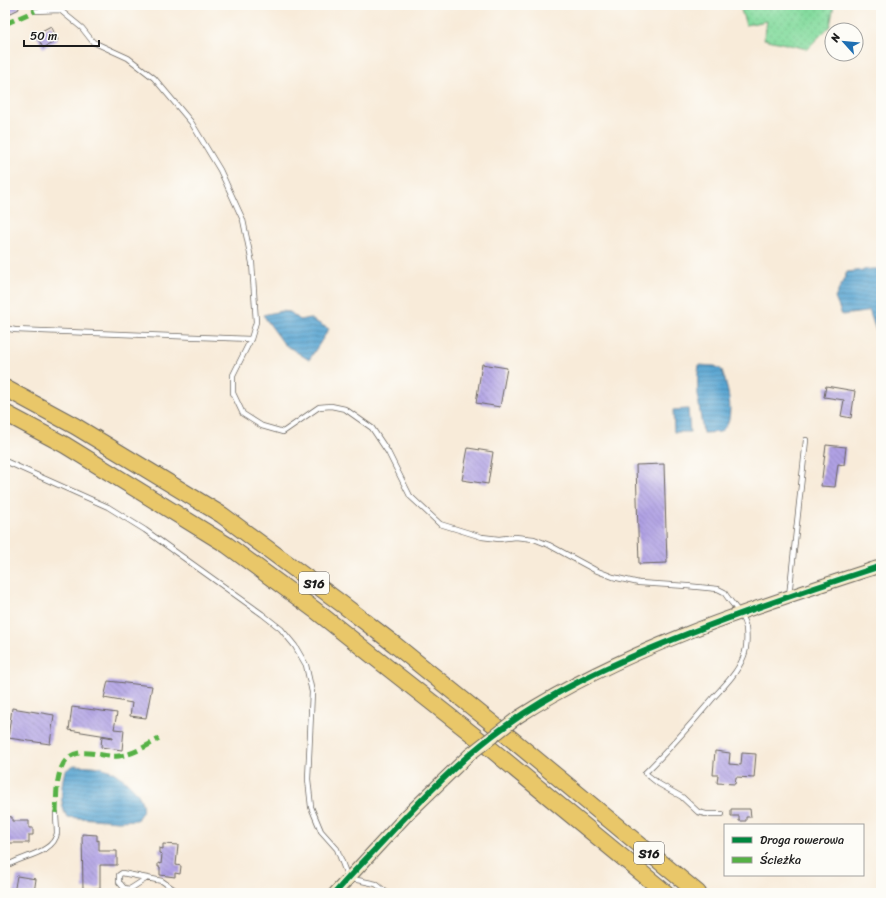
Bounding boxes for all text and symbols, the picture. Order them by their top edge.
scale bar [24,22,99,48]
north arrow [824,22,864,62]
text: 50 m [30,25,57,47]
text: N [825,30,846,46]
road number: S16 [299,572,329,594]
legend [724,824,864,876]
text: Droga rowerowa [760,829,844,851]
road number: S16 [634,842,664,864]
text: Ścieżka [760,849,801,871]

